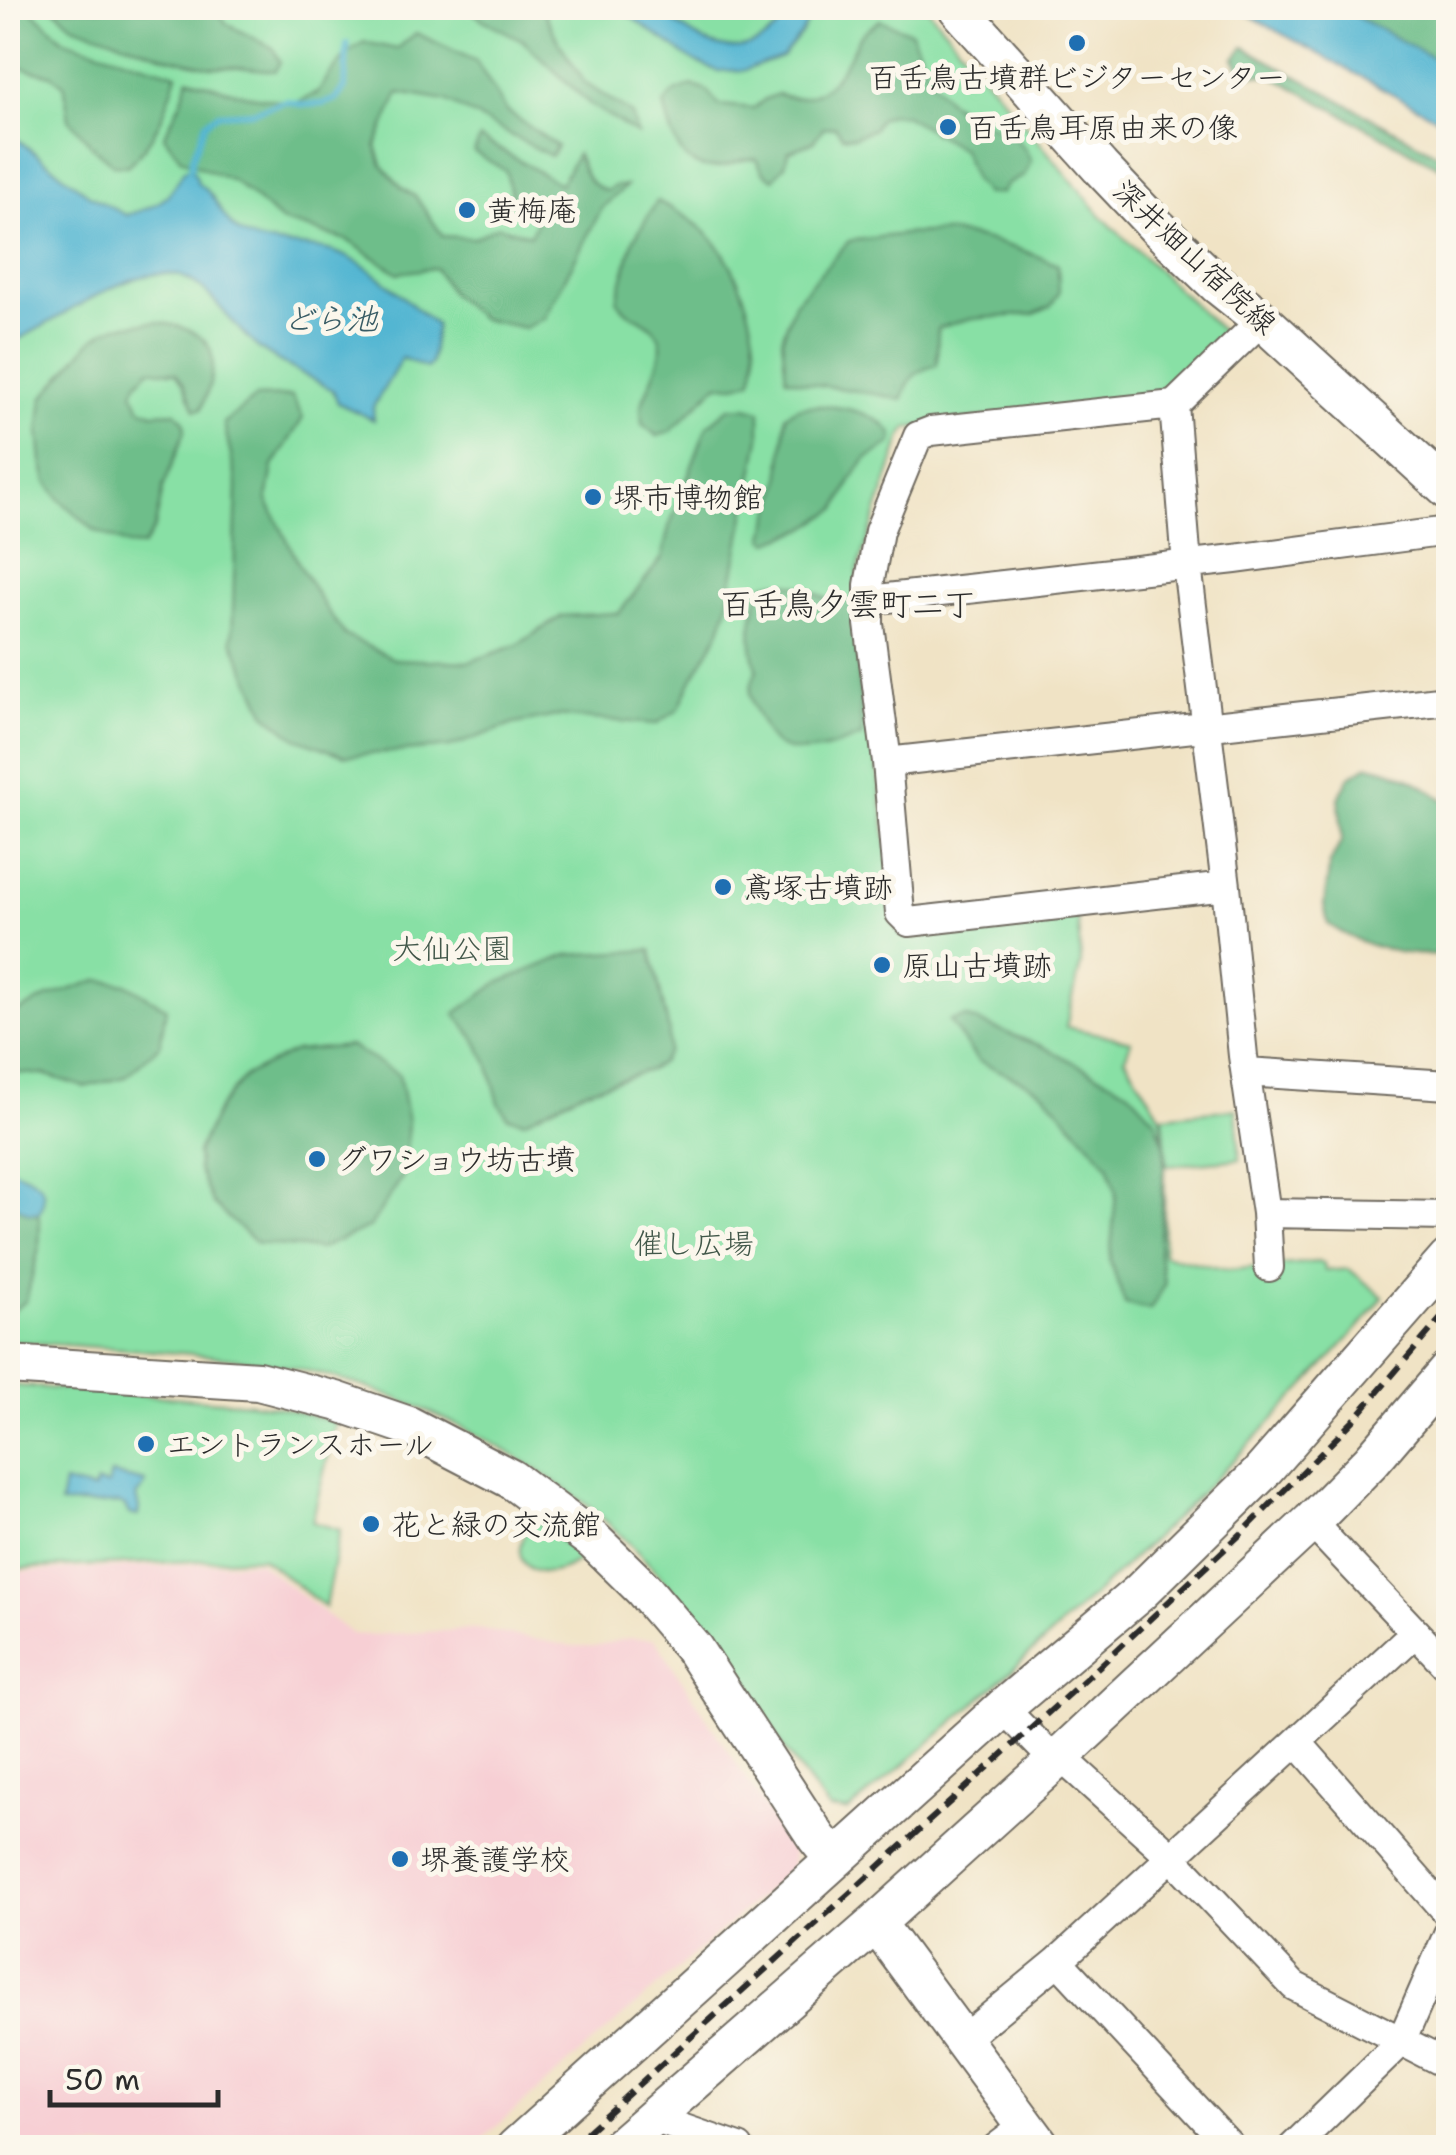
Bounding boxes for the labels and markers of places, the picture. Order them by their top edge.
marker: 百舌鳥古墳群ビジターセンター [1066,32,1088,54]
place label: 百舌鳥古墳群ビジターセンター [868,57,1286,98]
place label: 百舌鳥耳原由来の像 [968,107,1238,148]
marker: 百舌鳥耳原由来の像 [937,116,959,138]
place label: 黄梅庵 [487,190,577,231]
marker: 黄梅庵 [456,199,478,221]
place label: 堺市博物館 [613,477,763,518]
marker: 堺市博物館 [582,486,604,508]
place label: 鳶塚古墳跡 [743,867,893,908]
marker: 鳶塚古墳跡 [712,876,734,898]
place label: 原山古墳跡 [902,945,1052,986]
marker: 原山古墳跡 [871,954,893,976]
place label: グワショウ坊古墳 [337,1139,576,1180]
marker: グワショウ坊古墳 [306,1148,328,1170]
place label: エントランスホール [166,1424,434,1465]
marker: エントランスホール [135,1433,157,1455]
place label: 花と緑の交流館 [391,1504,601,1545]
marker: 花と緑の交流館 [360,1513,382,1535]
place label: 堺養護学校 [420,1839,570,1880]
marker: 堺養護学校 [389,1848,411,1870]

